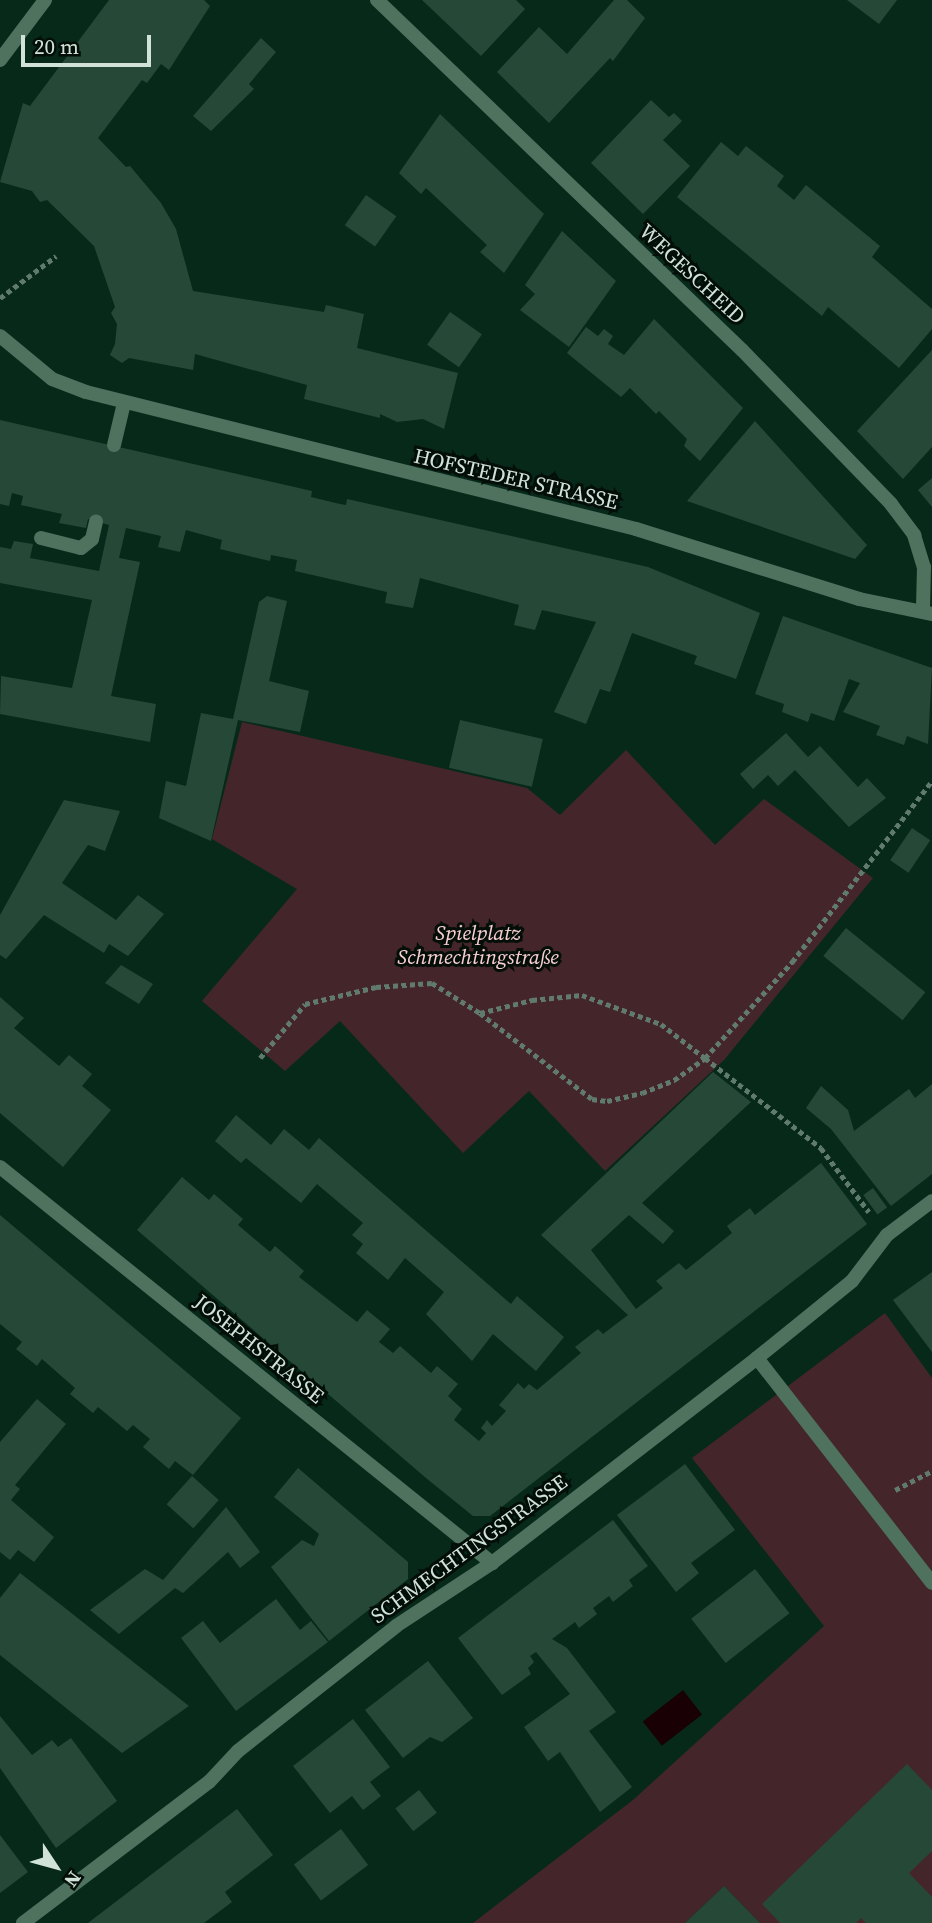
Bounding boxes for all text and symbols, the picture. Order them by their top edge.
scale bar [24,21,154,65]
text: 20 m [34,32,79,61]
street label: WEGESCHEID [634,219,750,329]
street label: HOFSTEDER STRASSE [411,443,621,515]
park label: Spielplatz Schmechtingstraße [397,920,559,970]
street label: JOSEPHSTRASSE [189,1289,329,1409]
street label: SCHMECHTINGSTRASSE [366,1469,572,1629]
north arrow [21,1832,91,1902]
text: N [58,1866,88,1893]

